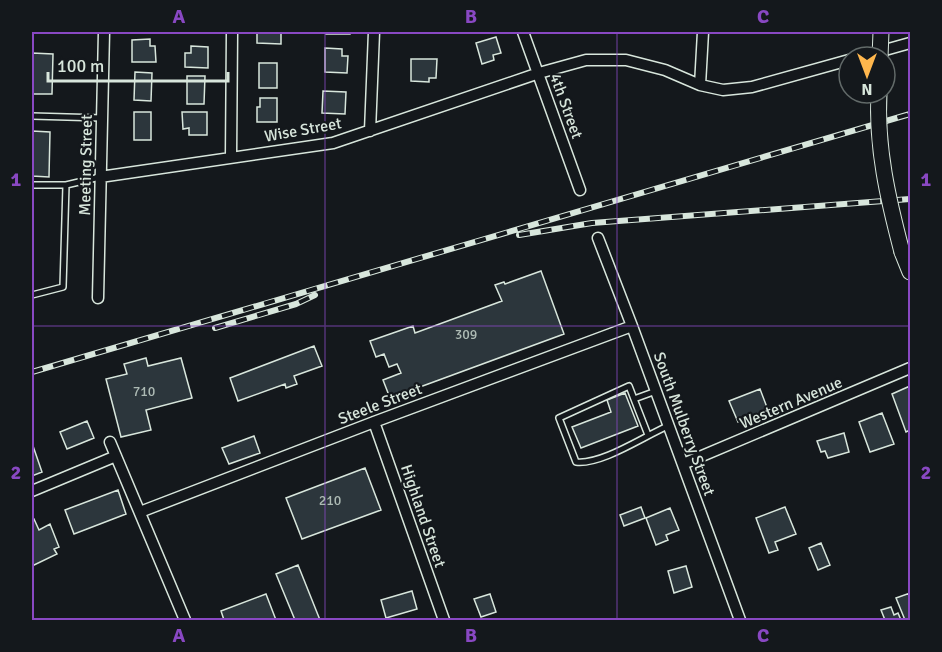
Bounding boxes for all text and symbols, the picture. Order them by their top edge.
text: A [173,4,186,29]
text: B [465,4,477,29]
text: C [757,4,769,29]
scale bar [48,45,228,83]
north arrow [837,45,897,105]
text: 100 m [57,55,104,77]
street label: 4th Street [545,71,587,142]
text: N [861,79,873,99]
street label: Wise Street [263,113,344,147]
street label: Meeting Street [75,114,97,216]
text: 1 [11,167,22,192]
text: 1 [921,167,932,192]
house number: 309 [455,326,477,343]
street label: South Mulberry Street [649,349,719,499]
street label: Western Avenue [737,372,845,434]
street label: Steele Street [335,379,425,429]
house number: 710 [133,383,155,400]
text: 2 [11,460,21,485]
text: 2 [921,460,931,485]
street label: Highland Street [396,462,450,570]
house number: 210 [319,492,341,509]
text: A [173,623,186,648]
text: B [465,623,477,648]
text: C [757,623,769,648]

